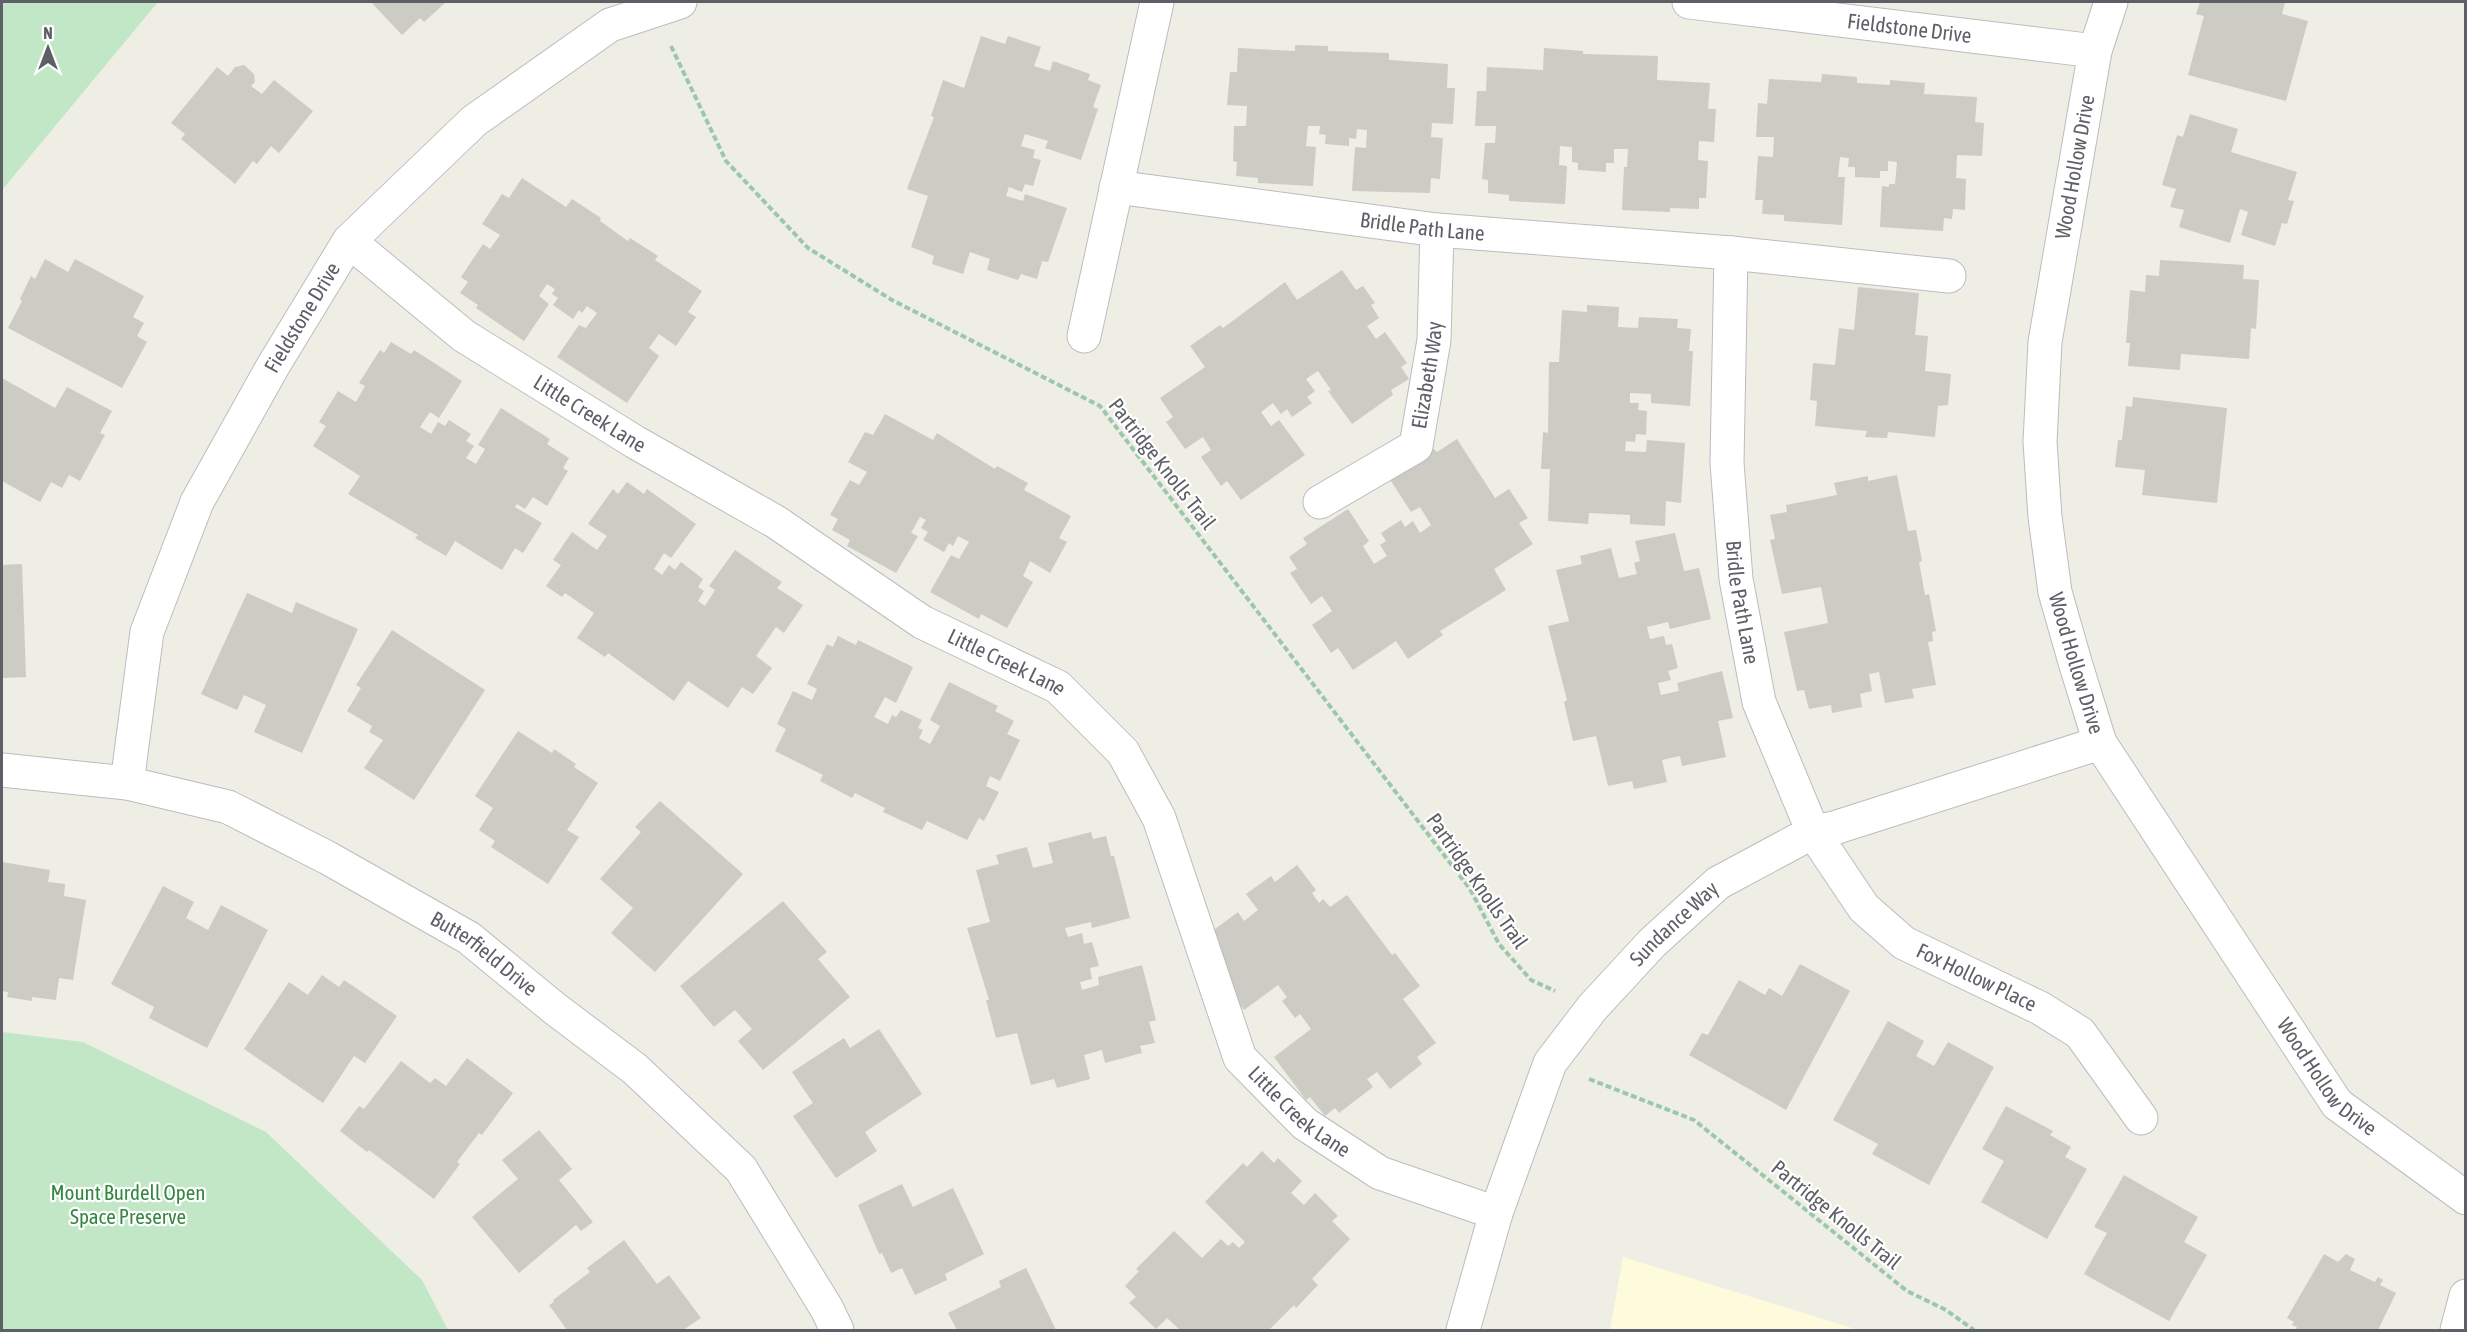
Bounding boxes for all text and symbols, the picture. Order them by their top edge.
street label: Fieldstone Drive [1846,8,1973,47]
north arrow [18,18,78,78]
text: N [43,24,53,42]
street label: Wood Hollow Drive [2050,93,2099,241]
street label: Bridle Path Lane [1359,207,1486,245]
street label: Fieldstone Drive [259,258,344,376]
street label: Elizabeth Way [1406,321,1446,430]
street label: Little Creek Lane [530,369,650,457]
street label: Partridge Knolls Trail [1104,393,1222,534]
street label: Bridle Path Lane [1722,539,1765,666]
street label: Wood Hollow Drive [2045,590,2109,736]
street label: Little Creek Lane [944,623,1072,699]
street label: Partridge Knolls Trail [1422,808,1534,953]
street label: Sundance Way [1624,876,1723,970]
street label: Butterfield Drive [427,906,543,1000]
street label: Fox Hollow Place [1913,938,2041,1016]
street label: Wood Hollow Drive [2273,1013,2382,1140]
street label: Little Creek Lane [1244,1061,1355,1161]
street label: Partridge Knolls Trail [1767,1155,1906,1274]
park label: Mount Burdell Open Space Preserve [51,1180,205,1228]

